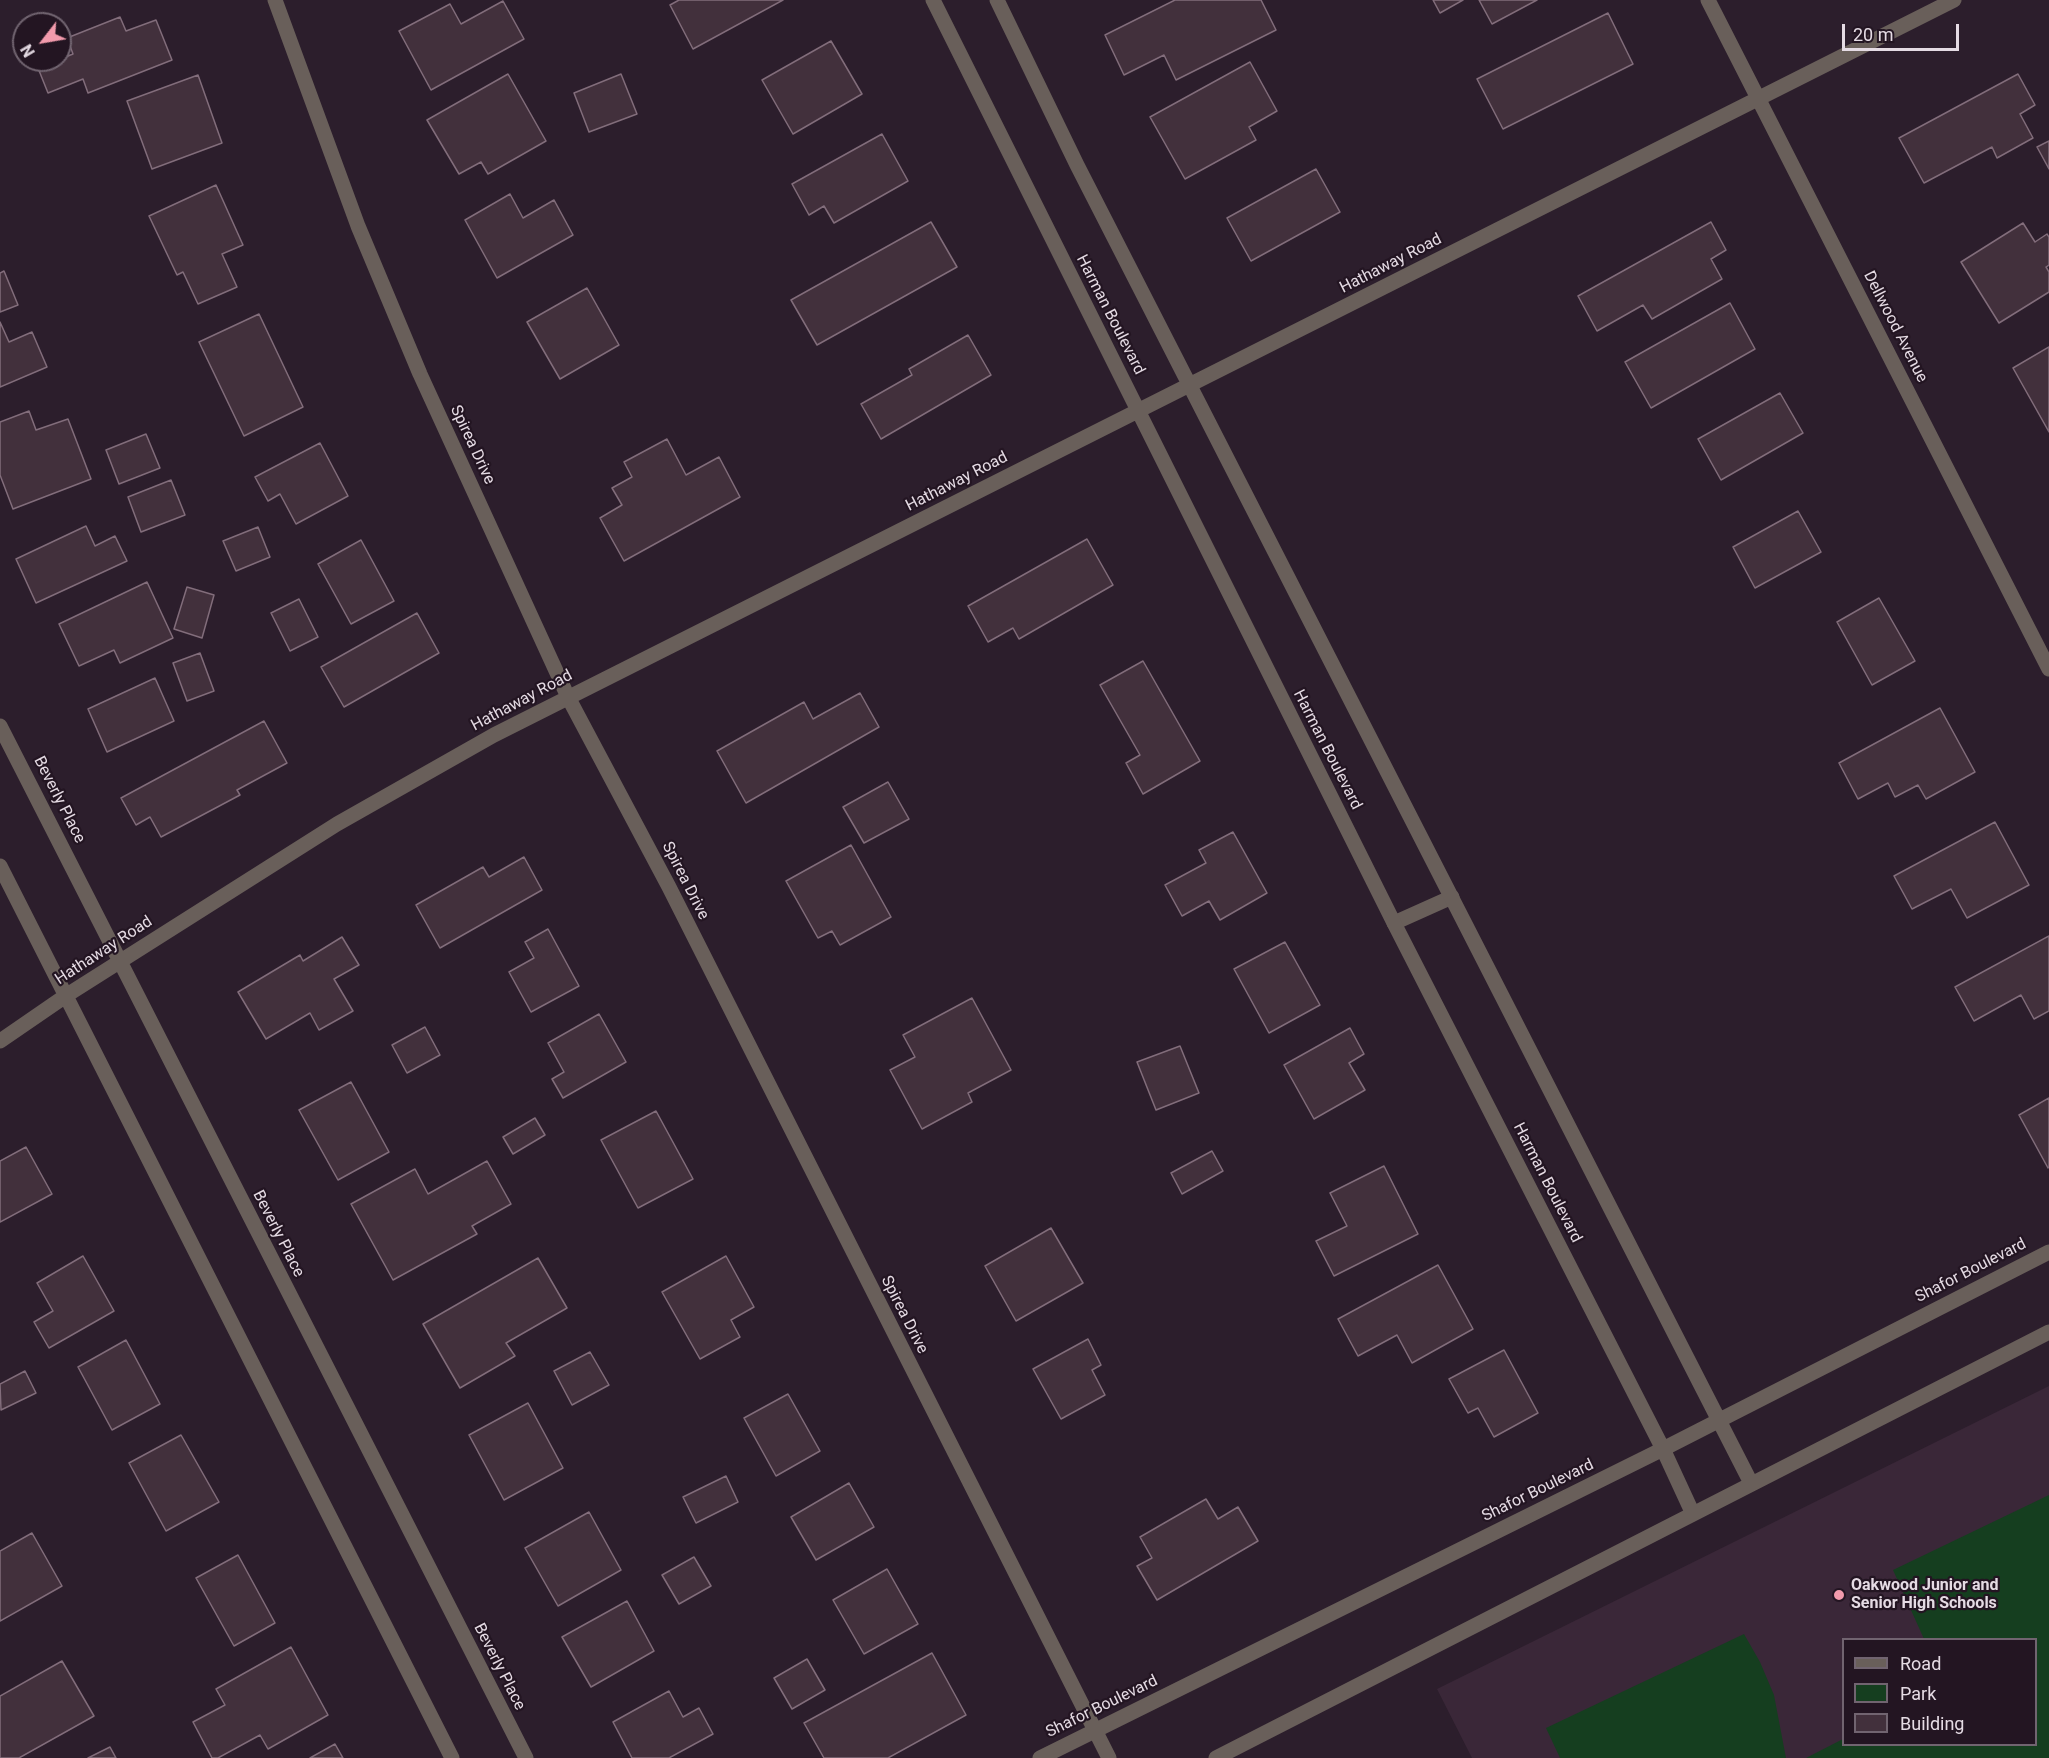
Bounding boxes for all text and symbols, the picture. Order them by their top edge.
north arrow [12,12,72,72]
scale bar [1845,12,1962,50]
text: 20 m [1853,24,1893,45]
text: N [17,41,39,60]
street label: Hathaway Road [1337,230,1445,298]
street label: Harman Boulevard [1072,252,1148,378]
street label: Dellwood Avenue [1859,268,1931,386]
street label: Spirea Drive [445,403,499,487]
street label: Hathaway Road [903,448,1011,516]
street label: Hathaway Road [468,666,576,736]
street label: Harman Boulevard [1289,687,1365,813]
street label: Beverly Place [29,753,89,847]
street label: Spirea Drive [657,839,713,923]
street label: Hathaway Road [52,913,156,989]
street label: Harman Boulevard [1509,1120,1585,1246]
street label: Beverly Place [248,1187,308,1281]
street label: Shafor Boulevard [1912,1235,2030,1307]
street label: Spirea Drive [876,1273,932,1357]
street label: Shafor Boulevard [1479,1456,1597,1526]
place label: Oakwood Junior and Senior High Schools [1851,1576,1998,1614]
marker: Oakwood Junior and Senior High Schools [1832,1588,1846,1602]
street label: Beverly Place [469,1620,529,1714]
legend [1842,1638,2037,1746]
text: Road [1900,1653,1941,1674]
street label: Shafor Boulevard [1043,1672,1161,1742]
text: Park [1900,1683,1936,1704]
text: Building [1900,1713,1964,1734]

